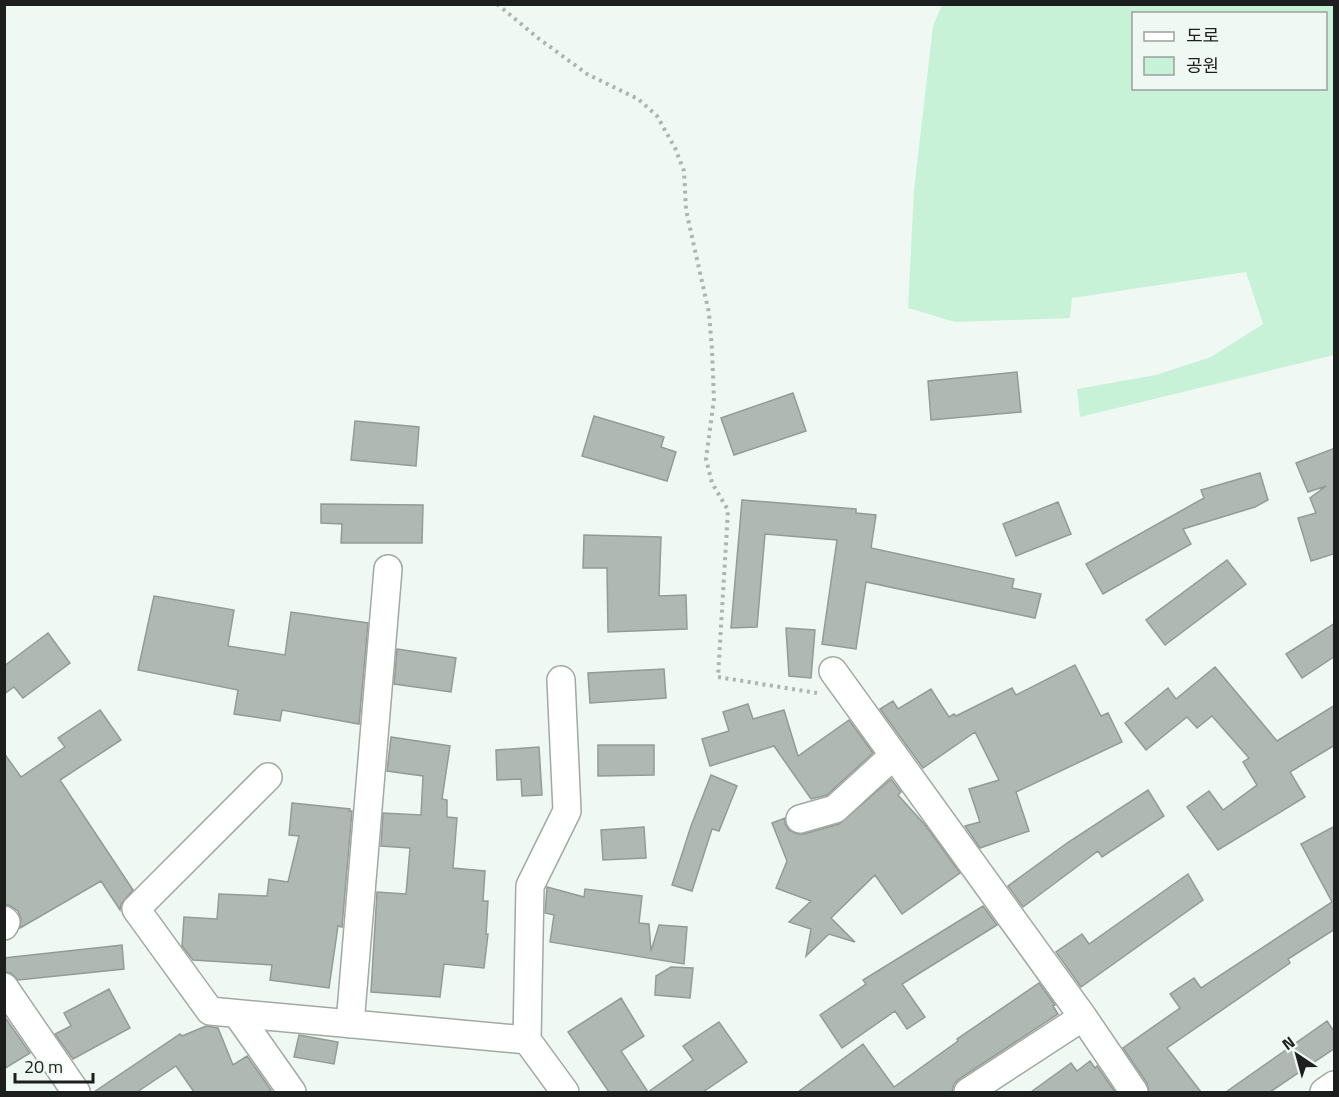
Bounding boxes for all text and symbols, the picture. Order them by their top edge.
legend [1132,12,1327,90]
text: 도로 [1186,22,1219,49]
text: 공원 [1186,52,1219,79]
north arrow [1267,1025,1327,1085]
text: N [1277,1030,1300,1056]
scale bar [15,1046,93,1084]
text: 20 m [24,1053,63,1080]

